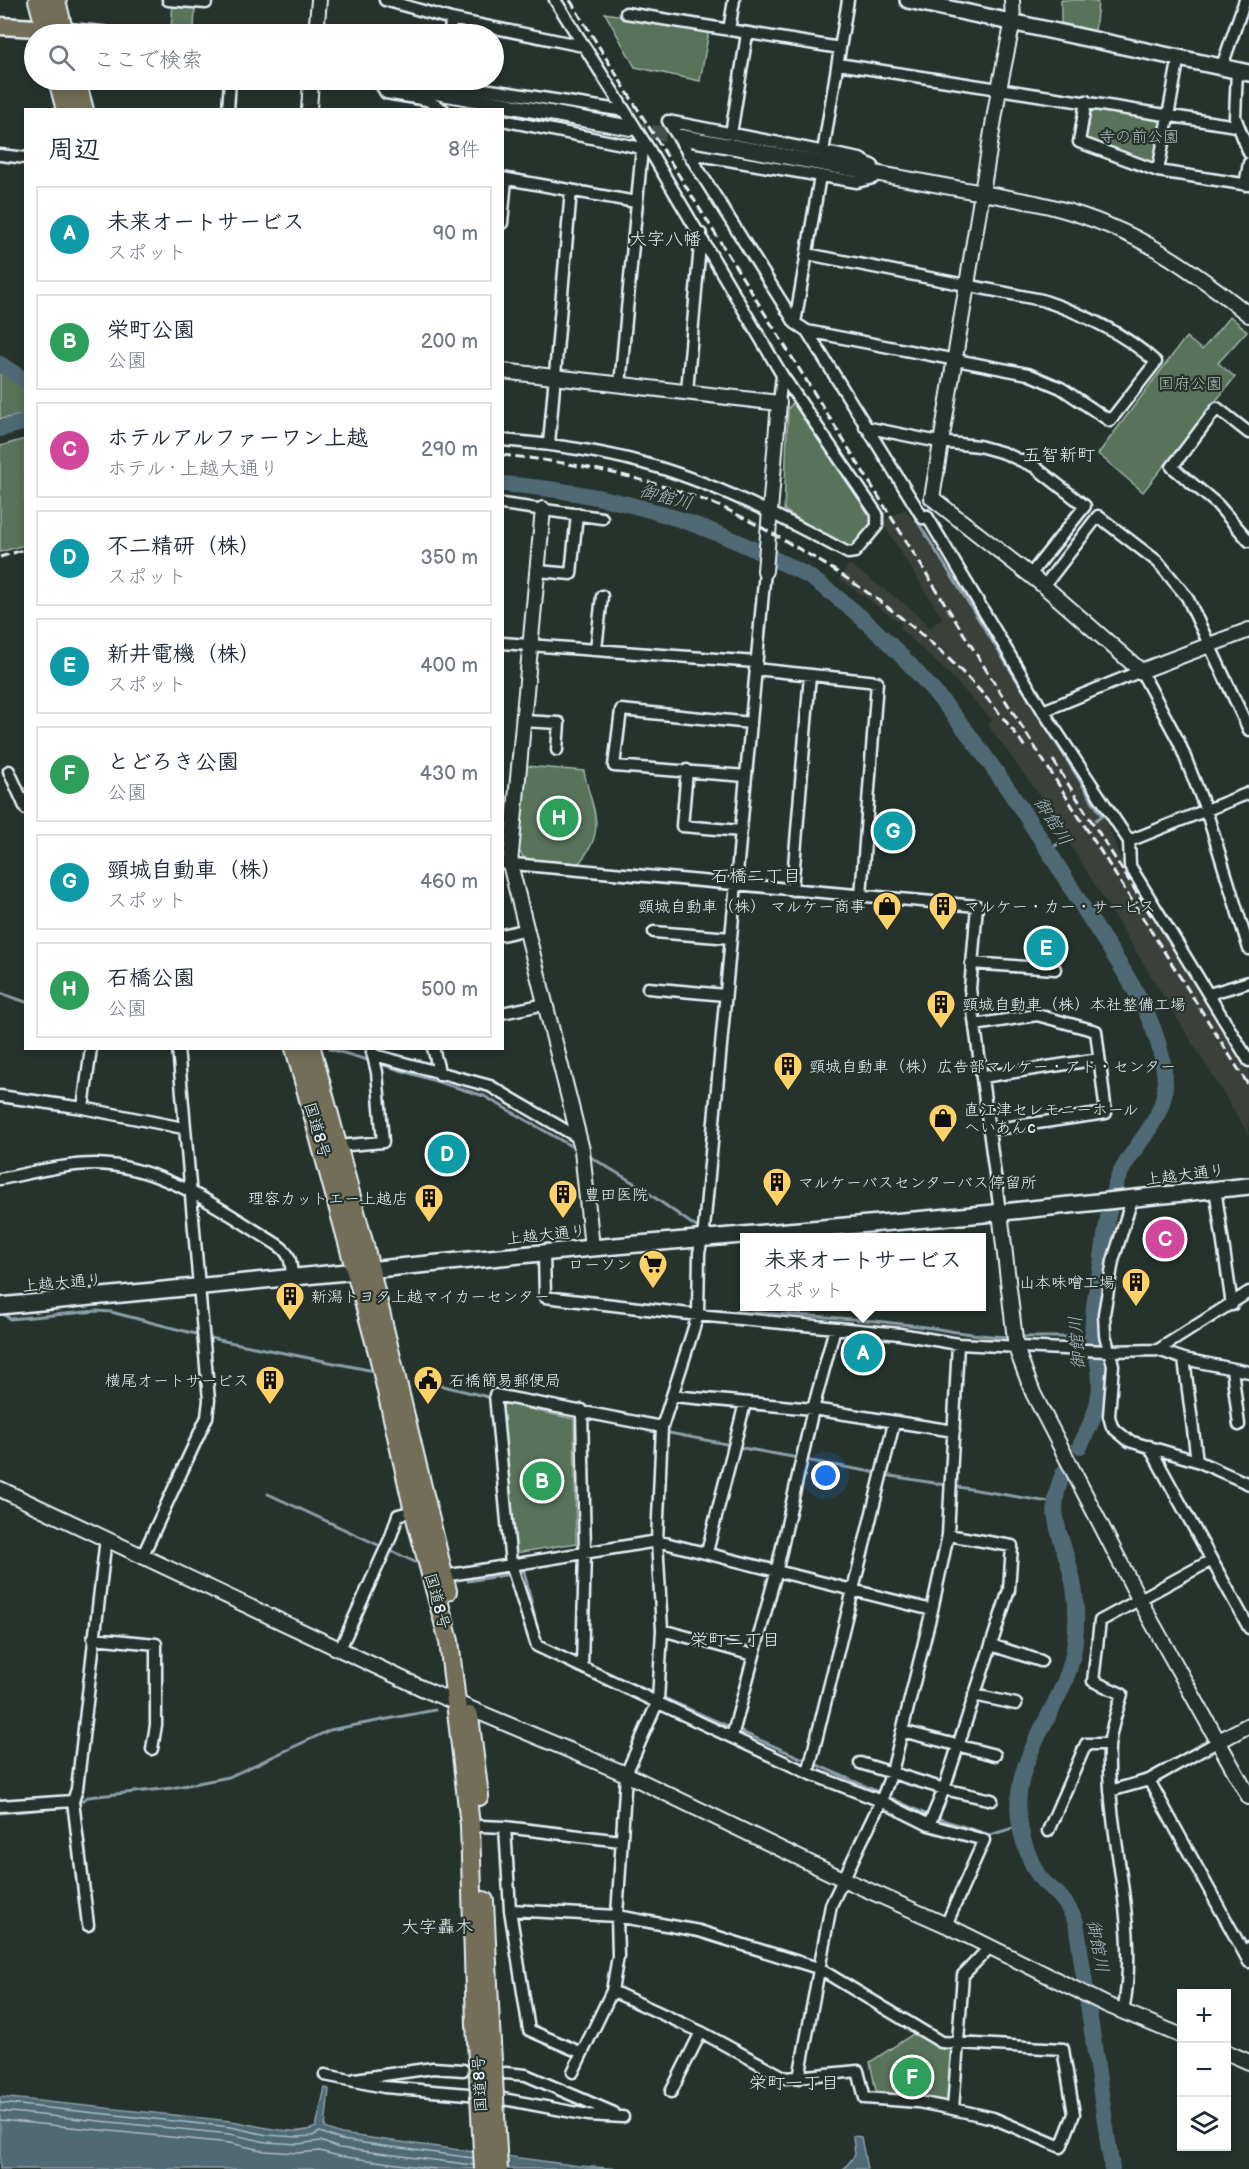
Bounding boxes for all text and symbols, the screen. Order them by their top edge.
search box [24,24,504,90]
icon: search [45,41,78,74]
text: ここで検索 [93,47,203,74]
park label: 寺の前公園 [1099,128,1179,147]
text: 周辺 [48,135,100,166]
text: 8件 [448,138,480,162]
text: 未来オートサービス [107,209,305,236]
text: A [63,222,76,246]
text: 90 m [433,222,478,246]
district label: 大字八幡 [629,229,701,250]
text: スポット [107,241,187,265]
text: 栄町公園 [107,317,195,344]
text: B [62,330,77,354]
text: 200 m [421,330,478,354]
text: 公園 [107,349,147,373]
park label: 国府公園 [1158,375,1222,394]
text: ホテルアルファーワン上越 [107,425,368,452]
text: C [62,438,77,462]
text: 290 m [421,438,478,462]
district label: 五智新町 [1023,445,1095,466]
text: ホテル · 上越大通り [107,457,279,481]
water label: 御館川 [637,480,695,515]
text: 不二精研（株） [107,533,261,560]
text: D [63,546,76,570]
text: 350 m [421,546,478,570]
text: スポット [107,565,187,589]
text: 新井電機（株） [107,641,261,668]
text: E [63,654,76,678]
text: 400 m [420,654,478,678]
text: スポット [107,673,187,697]
text: とどろき公園 [107,749,239,776]
text: F [63,762,76,786]
text: 430 m [420,762,478,786]
text: 公園 [107,781,147,805]
water label: 御館川 [1029,793,1076,850]
pin: H [540,796,578,840]
pin: G [874,808,912,854]
text: 頸城自動車（株） [107,857,283,884]
district label: 石橋二丁目 [711,866,801,887]
text: G [62,870,77,894]
text: 460 m [420,870,478,894]
text: スポット [107,889,187,913]
shop icon: 頸城自動車（株） マルケー商事 [871,890,903,932]
building icon: マルケー・カー・サービス [927,890,959,932]
place label: 頸城自動車（株） マルケー商事 [638,898,866,917]
place label: マルケー・カー・サービス [964,898,1156,917]
pin: E [1026,926,1066,970]
text: 石橋公園 [107,965,195,992]
text: H [62,978,77,1002]
text: 500 m [421,978,478,1002]
building icon: 頸城自動車（株）本社整備工場 [925,988,957,1030]
place label: 頸城自動車（株）本社整備工場 [962,996,1186,1015]
text: 公園 [107,997,147,1021]
building icon: 頸城自動車（株）広告部マルケー・アド・センター [772,1050,804,1092]
place label: 頸城自動車（株）広告部マルケー・アド・センター [809,1058,1176,1077]
street label: 国道8号 [300,1100,334,1161]
place label: 直江津セレモニーホール へいあんc [964,1101,1139,1138]
shop icon: 直江津セレモニーホール へいあんc [927,1102,959,1144]
pin: D [428,1132,466,1176]
street label: 上越大通り [1144,1161,1226,1190]
building icon: マルケーバスセンターバス停留所 [761,1166,793,1208]
place label: マルケーバスセンターバス停留所 [798,1174,1037,1193]
building icon: 豊田医院 [547,1178,579,1220]
building icon: 理容カットエー上越店 [413,1182,445,1224]
place label: 豊田医院 [584,1186,648,1205]
place label: 理容カットエー上越店 [248,1190,408,1209]
pin: C [1146,1216,1184,1262]
street label: 上越大通り [505,1222,587,1249]
popup [740,1233,986,1311]
text: 未来オートサービス [764,1247,962,1274]
supermarket icon: ローソン [637,1248,669,1290]
place label: ローソン [568,1256,632,1275]
building icon: 山本味噌工場 [1120,1266,1152,1308]
street label: 上越大通り [21,1271,103,1296]
place label: 山本味噌工場 [1019,1274,1115,1293]
text: スポット [764,1279,844,1303]
building icon: 新潟トヨタ上越マイカーセンター [274,1280,306,1322]
place label: 新潟トヨタ上越マイカーセンター [311,1288,550,1307]
water label: 御館川 [1065,1315,1090,1371]
pin: A [844,1330,882,1376]
building icon: 横尾オートサービス [254,1364,286,1406]
public building icon: 石橋簡易郵便局 [412,1364,444,1406]
place label: 横尾オートサービス [105,1372,249,1391]
place label: 石橋簡易郵便局 [449,1372,561,1391]
pin: B [522,1458,562,1504]
your location [811,1461,840,1490]
street label: 国道8号 [420,1571,453,1632]
district label: 栄町二丁目 [690,1630,780,1651]
district label: 大字轟木 [401,1917,473,1938]
water label: 御館川 [1082,1918,1113,1975]
map controls [1177,1989,1231,2151]
button: + [1177,1989,1231,2043]
button: − [1177,2043,1231,2097]
pin: F [892,2054,932,2100]
street label: 国道8号 [470,2055,491,2113]
district label: 栄町一丁目 [749,2073,839,2094]
button: layers [1177,2097,1231,2151]

